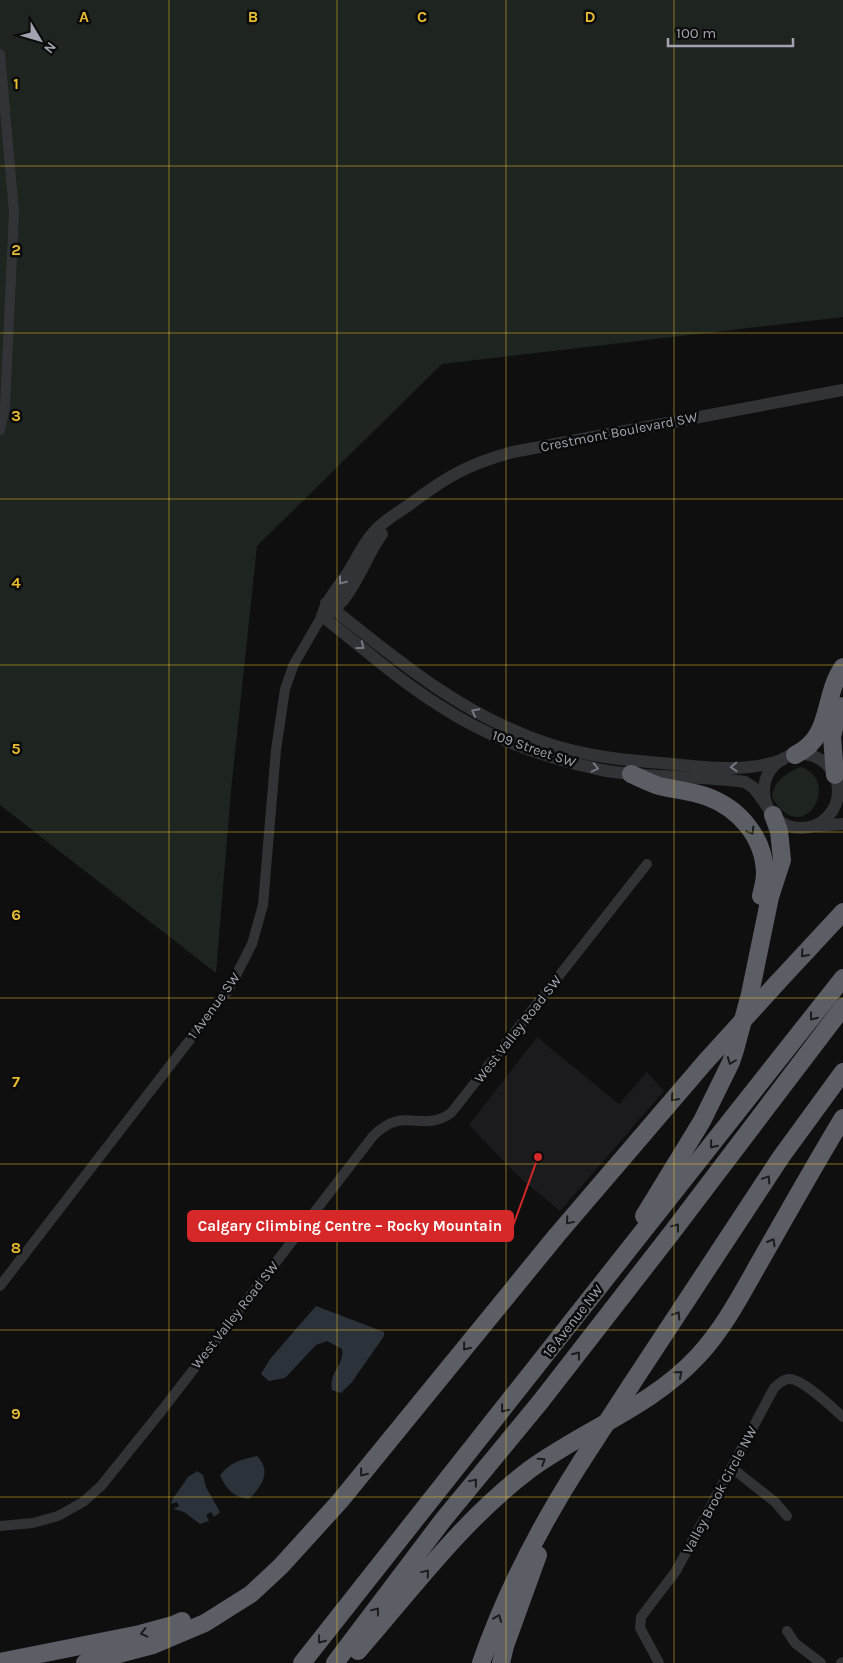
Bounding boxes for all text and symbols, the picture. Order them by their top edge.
text: A [79,7,89,26]
text: B [248,7,258,26]
text: C [417,7,427,26]
text: D [585,7,596,26]
north arrow [15,15,65,65]
scale bar [668,15,793,47]
text: 100 m [676,24,716,42]
text: N [40,39,60,57]
text: 1 [13,74,19,93]
text: 2 [11,240,21,259]
text: 3 [11,406,21,425]
street label: Crestmont Boulevard SW [539,408,699,456]
text: 4 [11,573,21,592]
one-way arrow [339,575,348,585]
one-way arrow [355,641,364,650]
one-way arrow [471,709,480,719]
street label: 109 Street SW [490,727,578,771]
text: 5 [11,739,21,758]
one-way arrow [590,762,599,773]
one-way arrow [730,762,738,773]
one-way arrow [744,825,754,834]
text: 6 [11,905,21,924]
one-way arrow [801,948,810,957]
street label: 1 Avenue SW [184,969,244,1043]
street label: West Valley Road SW [471,971,566,1086]
one-way arrow [810,1011,819,1021]
one-way arrow [727,1056,737,1065]
text: 7 [12,1072,20,1091]
one-way arrow [672,1092,680,1101]
one-way arrow [709,1139,718,1148]
one-way arrow [761,1176,770,1185]
callout: Calgary Climbing Centre – Rocky Mountain [188,1211,513,1241]
one-way arrow [565,1216,574,1225]
text: Calgary Climbing Centre – Rocky Mountain [198,1217,502,1235]
one-way arrow [670,1223,679,1233]
text: 8 [11,1238,21,1257]
one-way arrow [766,1238,776,1247]
street label: West Valley Road SW [188,1257,283,1372]
street label: 16 Avenue NW [539,1281,607,1361]
one-way arrow [671,1311,680,1320]
one-way arrow [462,1342,471,1351]
one-way arrow [571,1352,580,1361]
one-way arrow [673,1371,682,1380]
one-way arrow [501,1403,509,1412]
text: 9 [11,1404,21,1423]
street label: Valley Brook Circle NW [679,1423,761,1557]
one-way arrow [537,1458,546,1468]
one-way arrow [360,1467,369,1476]
one-way arrow [469,1478,478,1487]
one-way arrow [420,1570,429,1579]
one-way arrow [370,1608,378,1617]
one-way arrow [493,1614,503,1622]
one-way arrow [139,1627,148,1638]
one-way arrow [318,1634,326,1643]

